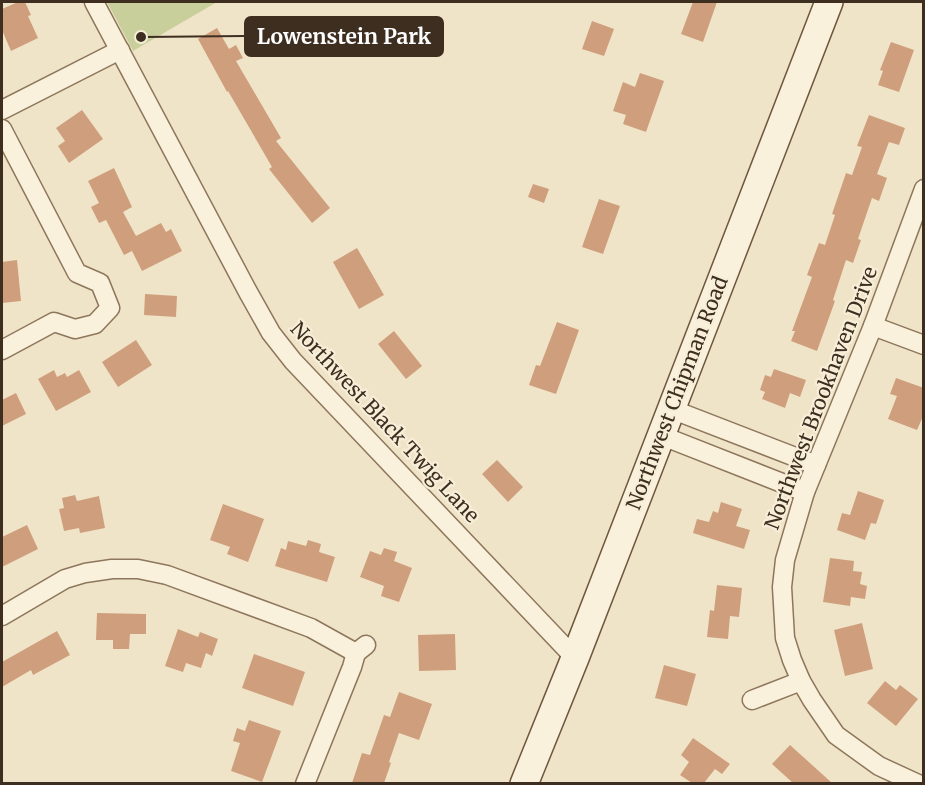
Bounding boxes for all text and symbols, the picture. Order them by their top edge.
callout: Lowenstein Park [245,17,443,56]
text: Lowenstein Park [257,23,432,50]
street label: Northwest Brookhaven Drive [759,263,882,533]
street label: Northwest Chipman Road [620,273,733,513]
street label: Northwest Black Twig Lane [286,316,485,527]

